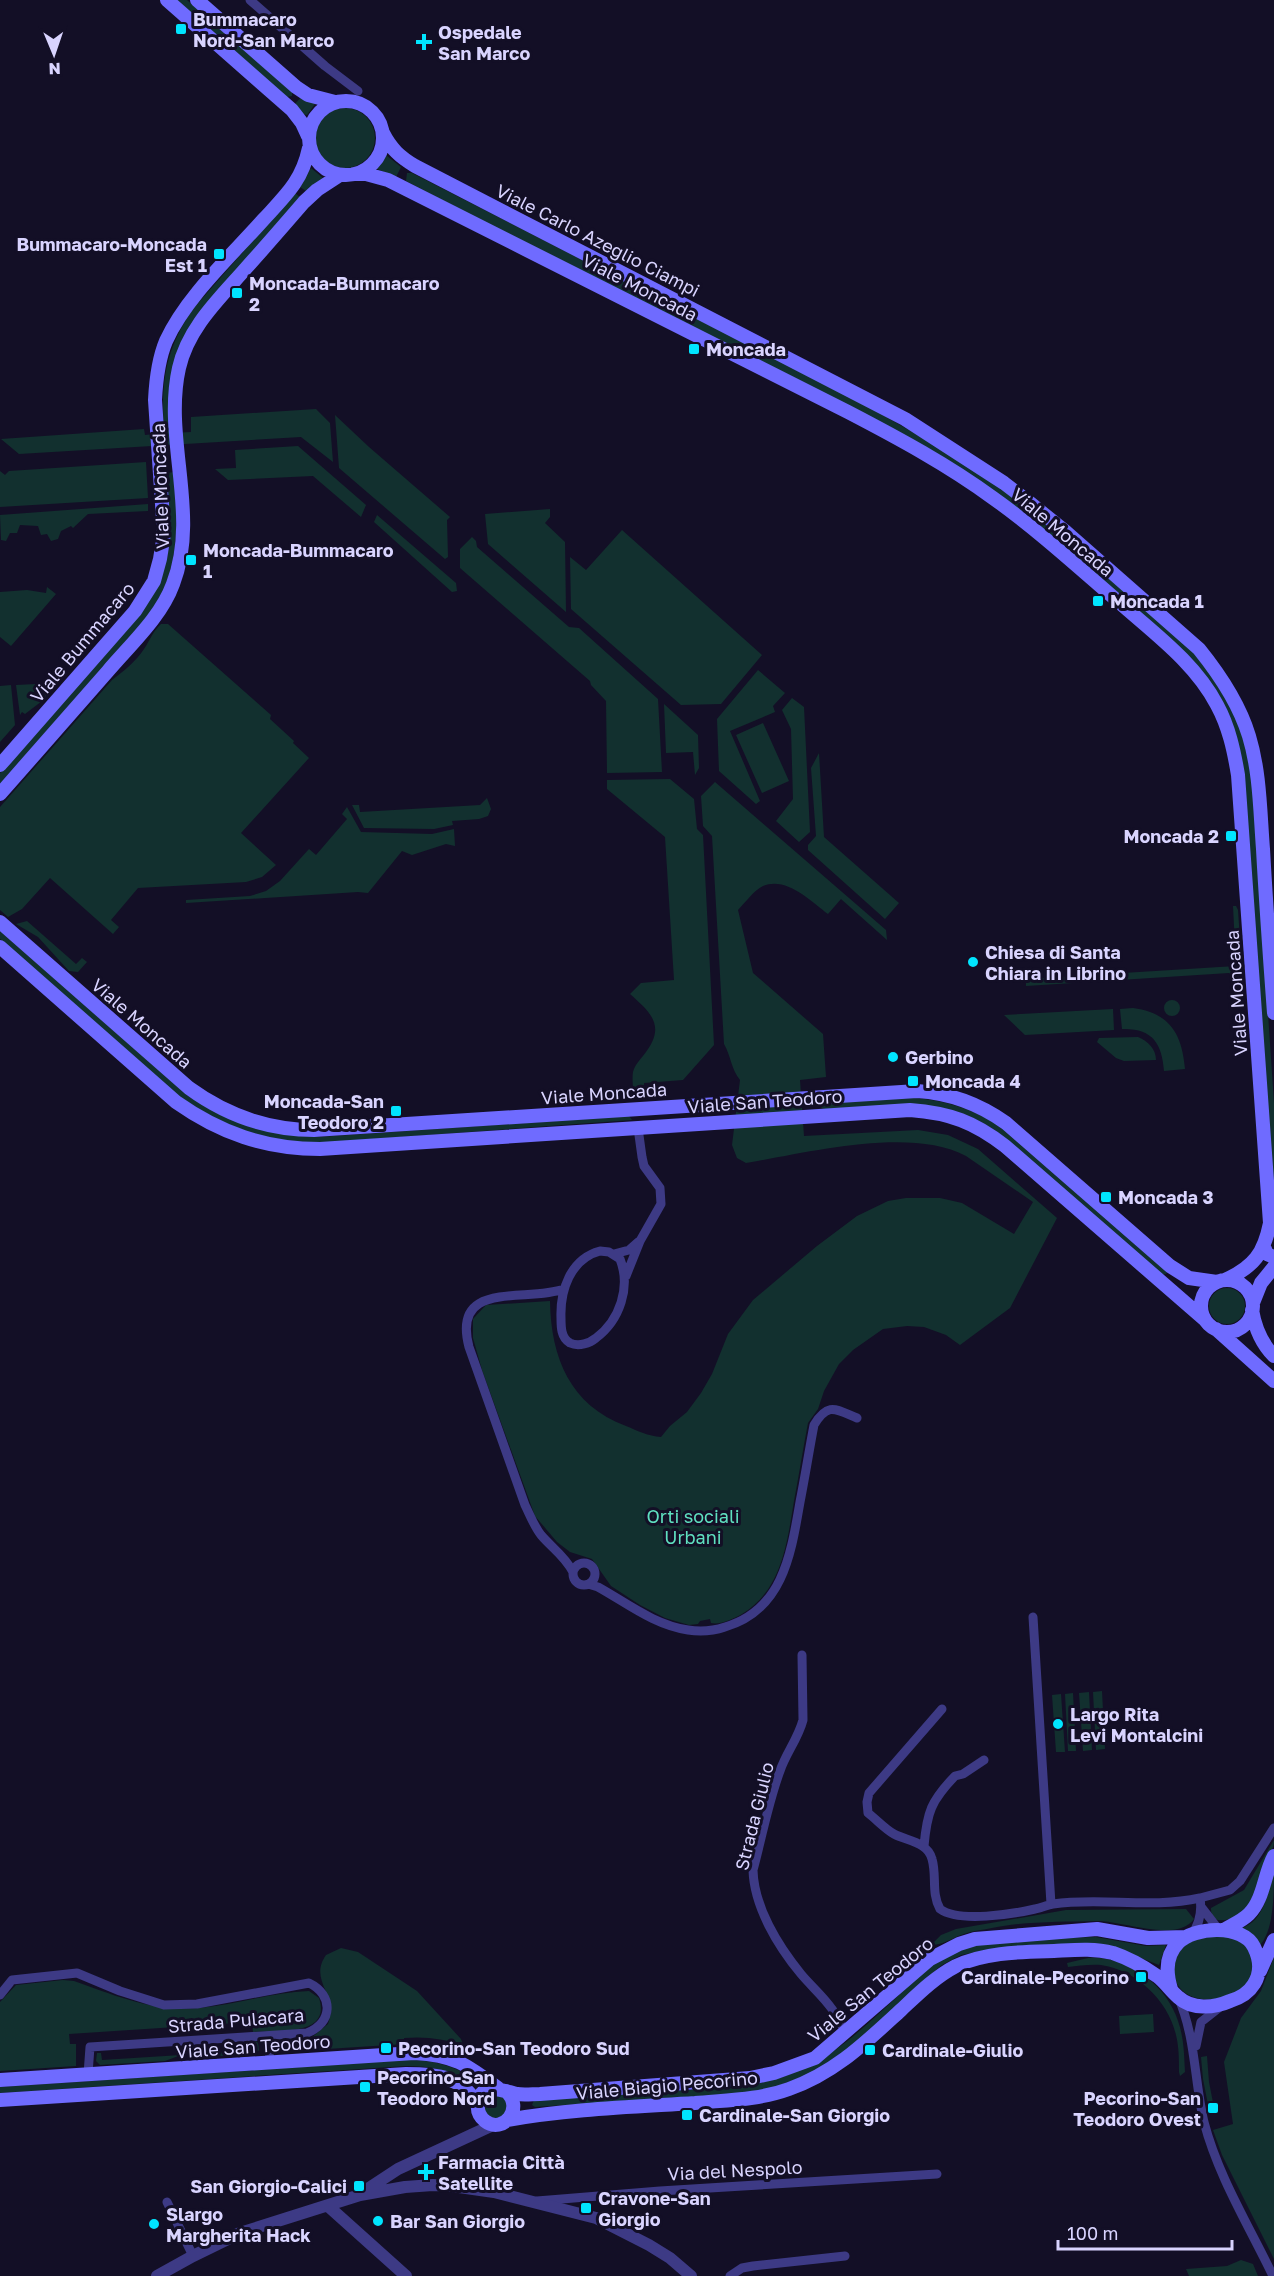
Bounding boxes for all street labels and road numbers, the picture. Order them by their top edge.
street label: Viale Carlo Azeglio Ciampi [492,179,704,301]
street label: Viale Moncada [579,249,701,325]
street label: Viale Moncada [147,423,173,549]
street label: Viale Moncada [1008,483,1118,581]
street label: Viale Bummacaro [25,577,139,707]
street label: Viale Moncada [1221,929,1251,1057]
street label: Viale Moncada [87,973,197,1073]
street label: Viale Moncada [540,1078,668,1108]
street label: Viale San Teodoro [687,1085,843,1117]
street label: Strada Giulio [730,1760,778,1872]
street label: Viale San Teodoro [803,1932,937,2046]
street label: Strada Pulacara [167,2003,305,2037]
street label: Viale San Teodoro [175,2030,331,2062]
street label: Viale Biagio Pecorino [575,2066,759,2104]
street label: Via del Nespolo [667,2155,803,2185]

